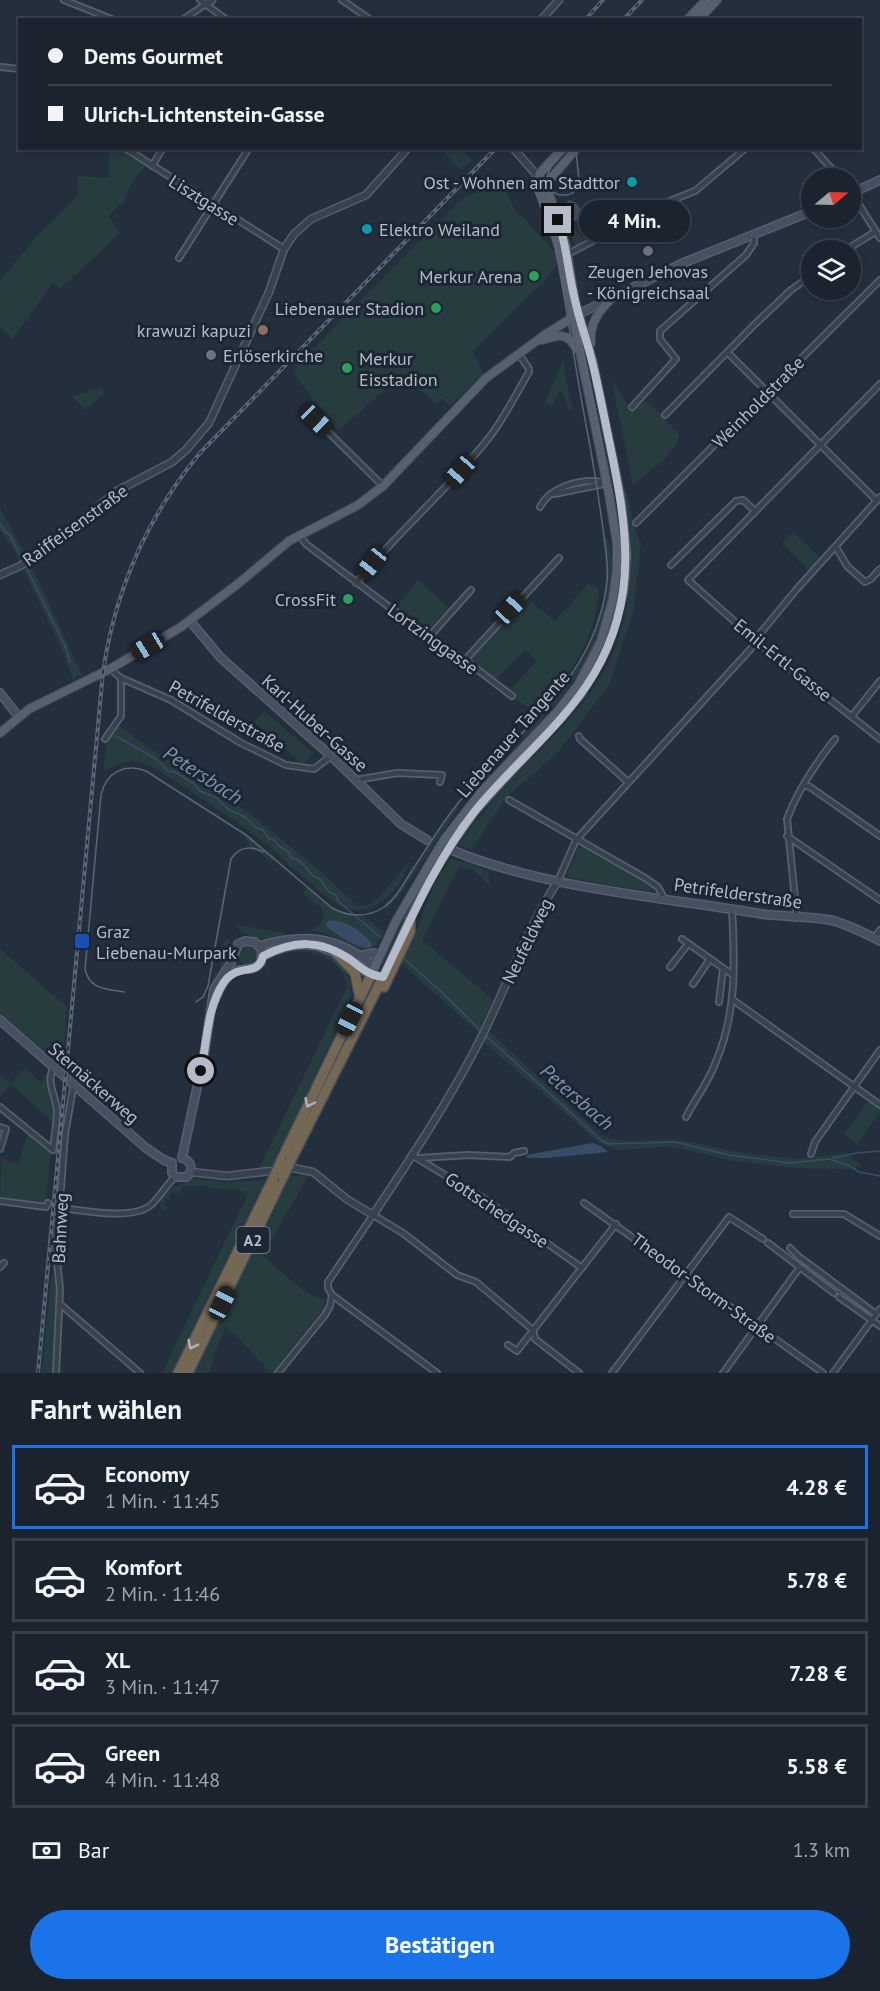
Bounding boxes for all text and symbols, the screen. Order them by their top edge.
text: Dems Gourmet [84,42,223,70]
text: Ulrich-Lichtenstein-Gasse [84,100,325,128]
north arrow [801,168,861,228]
map controls [801,168,861,300]
street label: Lisztgasse [165,169,243,231]
place label: Ost - Wohnen am Stadttor [423,171,620,194]
marker: Ost - Wohnen am Stadttor [625,175,639,189]
callout: 4 Min. [579,199,690,241]
route end [544,206,571,233]
text: 4 Min. [608,208,661,234]
place label: Elektro Weiland [379,218,500,241]
marker: Elektro Weiland [360,222,374,236]
button: layers [801,240,861,300]
marker: Zeugen Jehovas - Königreichsaal [641,244,655,258]
place label: Zeugen Jehovas - Königreichsaal [587,260,710,304]
place label: Merkur Arena [419,265,522,288]
marker: Merkur Arena [527,269,541,283]
place label: Liebenauer Stadion [275,297,424,320]
marker: Liebenauer Stadion [429,301,443,315]
place label: krawuzi kapuzi [137,319,251,342]
marker: krawuzi kapuzi [256,323,270,337]
place label: Erlöserkirche [223,344,323,367]
place label: Merkur Eisstadion [359,347,438,391]
marker: Erlöserkirche [204,348,218,362]
street label: Weinholdstraße [707,351,809,453]
marker: Merkur Eisstadion [340,361,354,375]
car [297,401,335,439]
car [441,452,479,490]
street label: Raiffeisenstraße [18,479,132,571]
car [354,543,390,583]
place label: CrossFit [275,588,336,611]
car [491,590,529,628]
marker: CrossFit [341,592,355,606]
street label: Lortzinggasse [383,599,483,679]
street label: Emil-Ertl-Gasse [729,614,837,706]
car [128,629,168,663]
street label: Liebenauer Tangente [452,666,574,802]
street label: Karl-Huber-Gasse [257,669,373,777]
street label: Petrifelderstraße [165,675,289,757]
water label: Petersbach [159,740,247,810]
street label: Petrifelderstraße [673,873,803,913]
street label: Neufeldweg [496,895,558,987]
place label: Graz Liebenau-Murpark [96,920,237,964]
marker: Graz Liebenau-Murpark [73,932,91,950]
car [334,999,366,1039]
street label: Sternäckerweg [44,1037,144,1129]
route start [187,1057,214,1084]
water label: Petersbach [535,1058,619,1136]
one-way arrow [304,1096,316,1107]
street label: Gottschedgasse [441,1167,553,1253]
street label: Bahnweg [47,1192,73,1264]
road number: A2 [236,1227,270,1253]
street label: Theodor-Storm-Straße [627,1228,781,1348]
car [206,1283,238,1323]
one-way arrow [188,1338,200,1349]
text: Fahrt wählen [30,1392,182,1426]
icon: car [33,1460,87,1514]
text: Economy [105,1460,189,1488]
text: 4.28 € [786,1473,847,1501]
text: 1 Min. · 11:45 [105,1488,220,1514]
icon: car [33,1553,87,1607]
text: Komfort [105,1553,182,1581]
text: 5.78 € [786,1566,847,1594]
text: 2 Min. · 11:46 [105,1581,220,1607]
icon: car [33,1646,87,1700]
text: XL [105,1646,130,1674]
text: 7.28 € [789,1659,847,1687]
text: 3 Min. · 11:47 [105,1674,220,1700]
icon: car [33,1739,87,1793]
text: Green [105,1739,160,1767]
text: 5.58 € [786,1752,847,1780]
text: 4 Min. · 11:48 [105,1767,220,1793]
icon: cash [30,1834,63,1867]
text: Bar [78,1836,109,1864]
text: 1.3 km [793,1837,850,1863]
button: Bestätigen [30,1910,850,1979]

